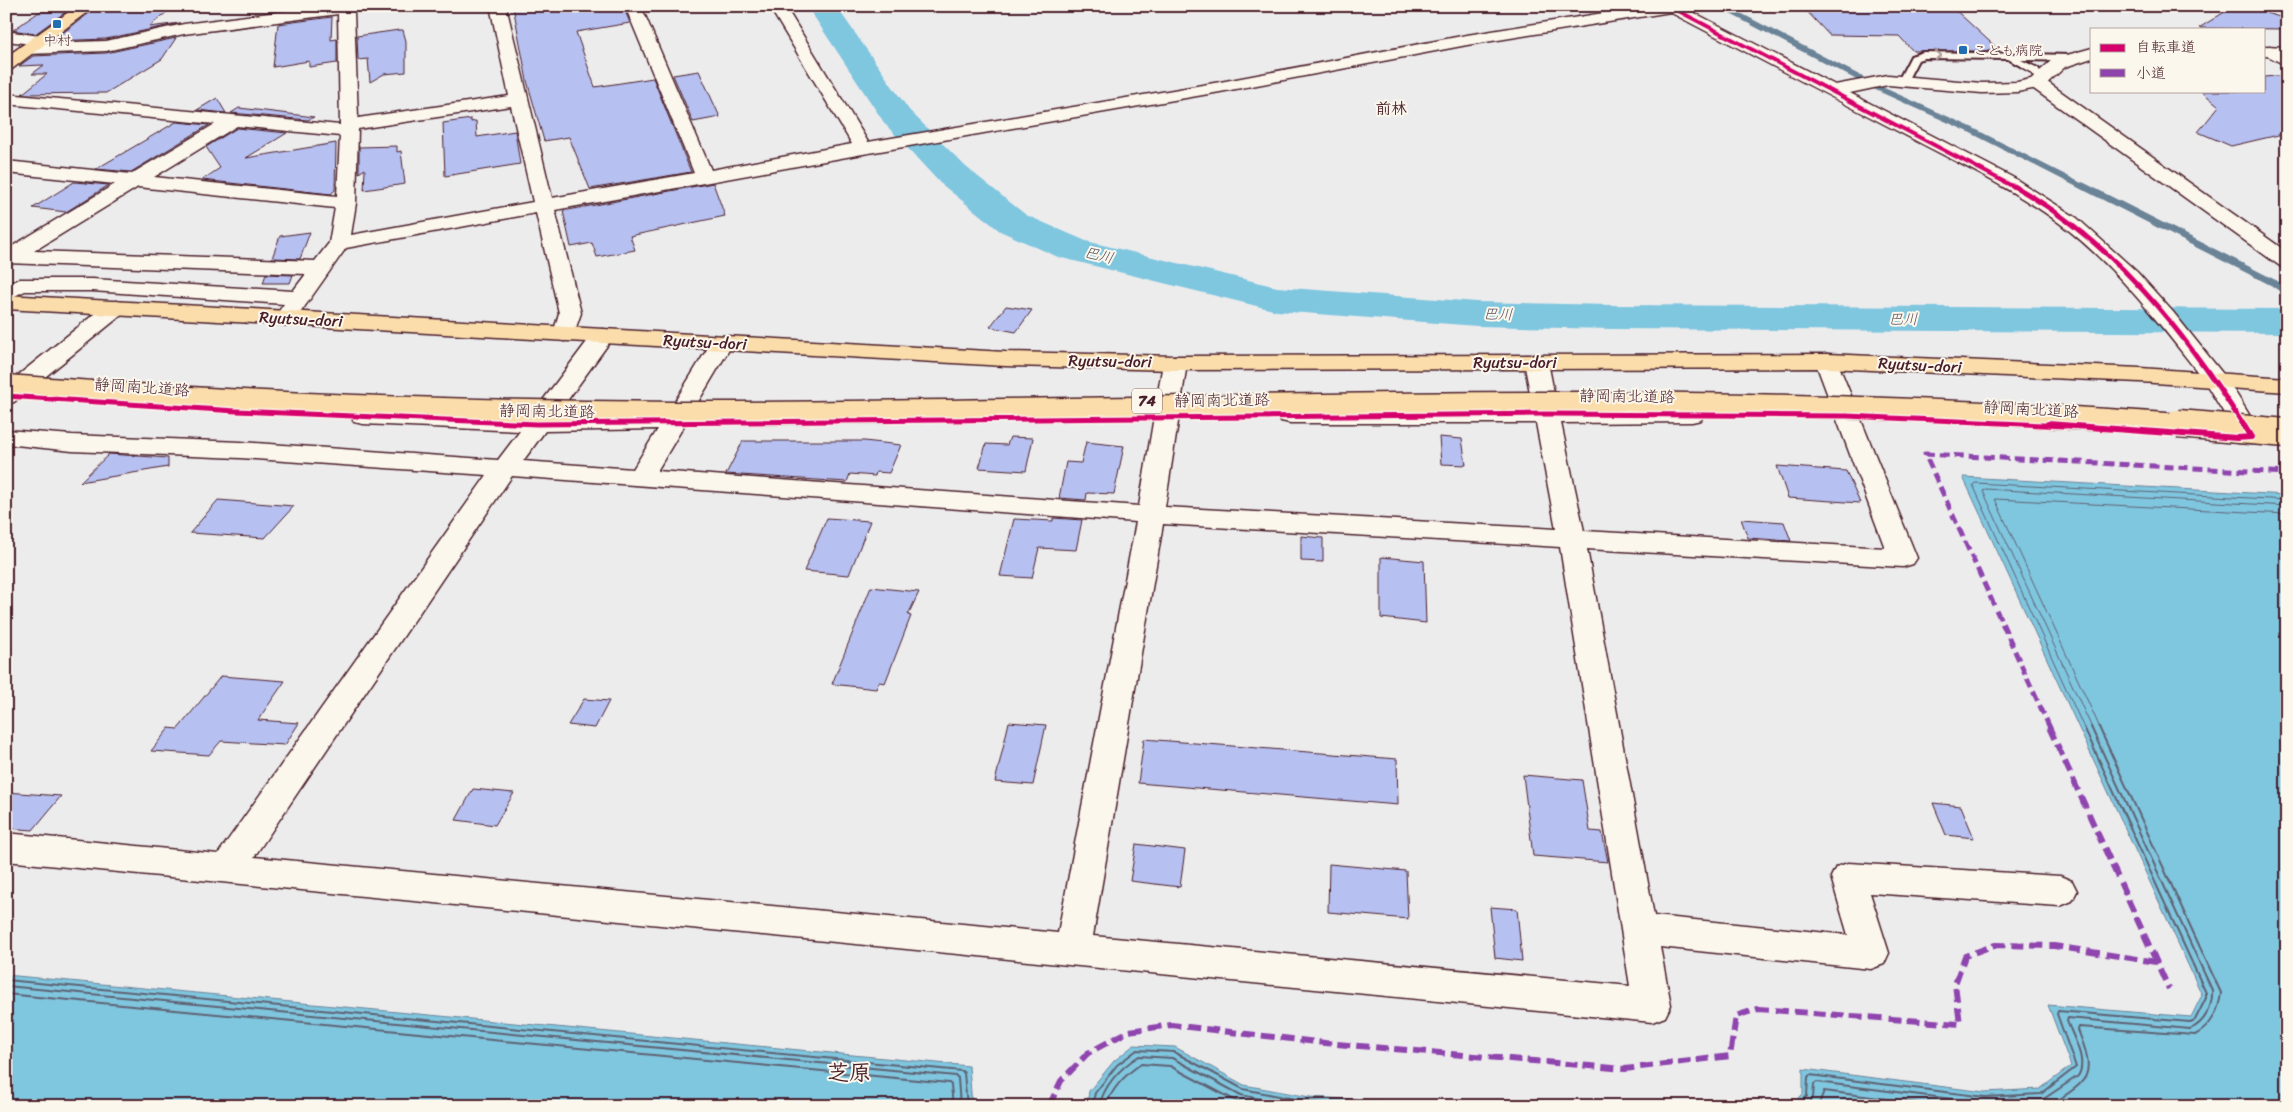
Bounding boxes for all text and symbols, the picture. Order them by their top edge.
marker: 中村 [51,18,63,30]
place label: 中村 [43,28,71,53]
legend [2090,28,2266,92]
text: 自転車道 [2136,34,2196,60]
place label: こども病院 [1973,38,2043,63]
marker: こども病院 [1957,44,1969,56]
one-way arrow [1935,50,1943,60]
text: 小道 [2136,60,2166,86]
district label: 前林 [1375,94,1407,123]
water label: 巴川 [1081,239,1117,271]
water label: 巴川 [1483,300,1513,328]
street label: Ryutsu-dori [259,302,344,336]
water label: 巴川 [1888,306,1918,332]
street label: Ryutsu-dori [663,325,748,359]
street label: Ryutsu-dori [1068,346,1153,376]
street label: Ryutsu-dori [1473,348,1557,377]
street label: Ryutsu-dori [1878,348,1963,382]
street label: 静岡南北道路 [93,369,191,405]
street label: 静岡南北道路 [1579,381,1675,411]
street label: 静岡南北道路 [1174,385,1270,415]
road number: 74 [1132,388,1162,414]
street label: 静岡南北道路 [1982,392,2080,426]
street label: 静岡南北道路 [499,396,595,426]
district label: 芝原 [827,1053,871,1092]

